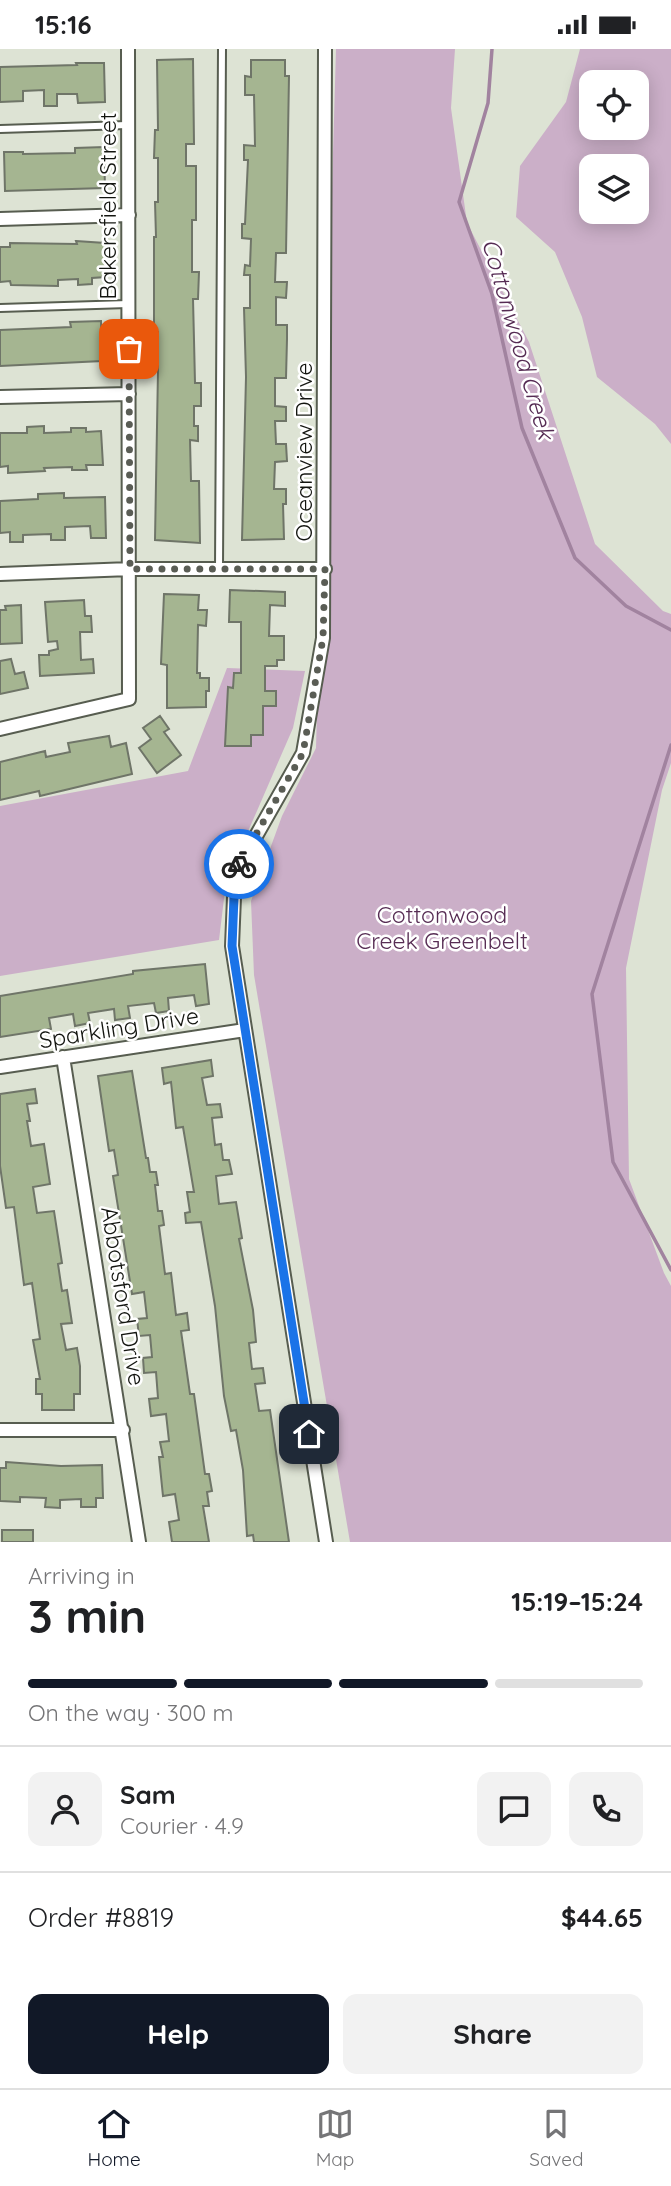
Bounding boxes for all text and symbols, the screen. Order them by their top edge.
text: 15:16 [35,8,92,41]
map controls [579,70,649,224]
button: locate [579,70,649,140]
street label: Bakersfield Street [93,112,122,300]
button: layers [579,154,649,224]
water label: Cottonwood Creek [476,235,563,445]
pin [99,319,159,379]
icon: bag [110,330,148,368]
street label: Oceanview Drive [289,363,318,541]
courier [204,829,274,899]
icon: bike [220,845,258,883]
park label: Cottonwood Creek Greenbelt [356,900,528,955]
street label: Sparkling Drive [37,1001,201,1054]
street label: Abbotsford Drive [95,1204,152,1388]
pin [279,1404,339,1464]
icon: home [290,1415,328,1453]
text: Arriving in [28,1561,135,1590]
text: 15:19–15:24 [511,1585,643,1618]
text: 3 min [28,1587,146,1645]
text: On the way · 300 m [28,1698,233,1727]
button: person [28,1772,102,1846]
button: chat [477,1772,551,1846]
button: phone [569,1772,643,1846]
text: Sam [120,1778,176,1811]
text: Courier · 4.9 [120,1811,244,1840]
text: Order #8819 [28,1901,174,1934]
text: $44.65 [561,1901,643,1934]
button: Help [28,1994,329,2074]
button: Share [343,1994,643,2074]
tab: Home [87,2105,141,2171]
tab: Map [316,2105,354,2171]
tab: Saved [529,2105,584,2171]

